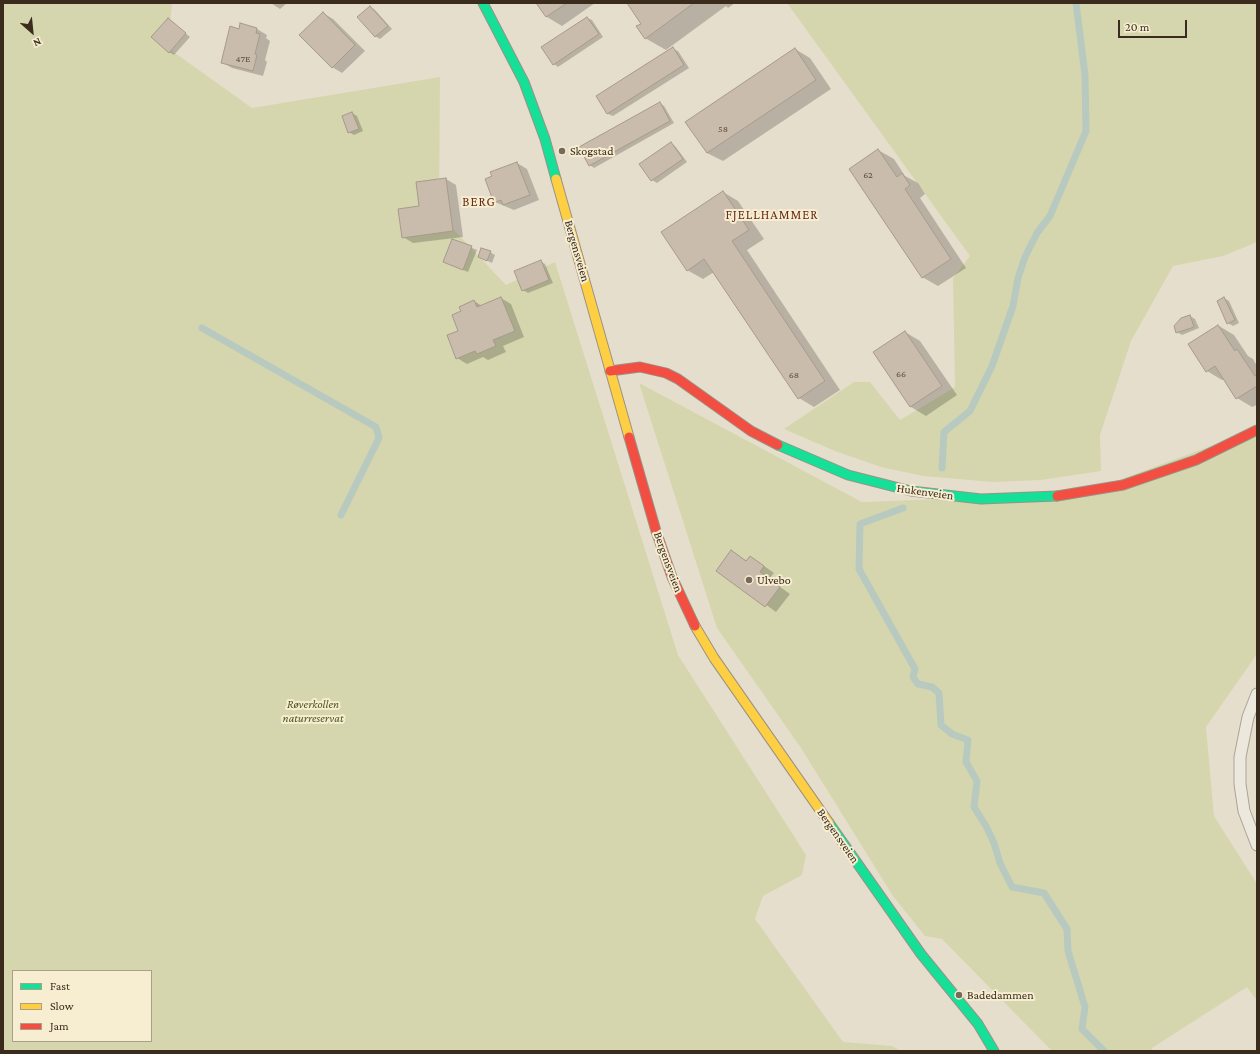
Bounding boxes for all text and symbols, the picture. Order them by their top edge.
north arrow [12,12,52,52]
scale bar [1120,12,1189,38]
text: 20 m [1125,20,1149,34]
text: N [31,36,44,50]
house number: 47E [236,53,250,65]
house number: 58 [718,123,728,135]
place label: Skogstad [570,144,613,158]
marker: Skogstad [557,146,567,156]
house number: 62 [863,169,873,181]
district label: BERG [462,194,496,210]
district label: FJELLHAMMER [725,207,819,223]
street label: Bergensveien [561,218,593,284]
house number: 66 [896,368,906,380]
house number: 68 [789,369,799,381]
street label: Hukenveien [896,481,954,503]
street label: Bergensveien [650,530,686,594]
place label: Ulvebo [757,573,791,587]
marker: Ulvebo [744,575,754,585]
park label: Røverkollen naturreservat [283,697,343,725]
street label: Bergensveien [814,806,862,866]
legend [12,970,152,1042]
text: Fast [50,979,70,993]
place label: Badedammen [967,988,1034,1002]
marker: Badedammen [954,990,964,1000]
text: Slow [50,999,74,1013]
text: Jam [50,1019,69,1033]

